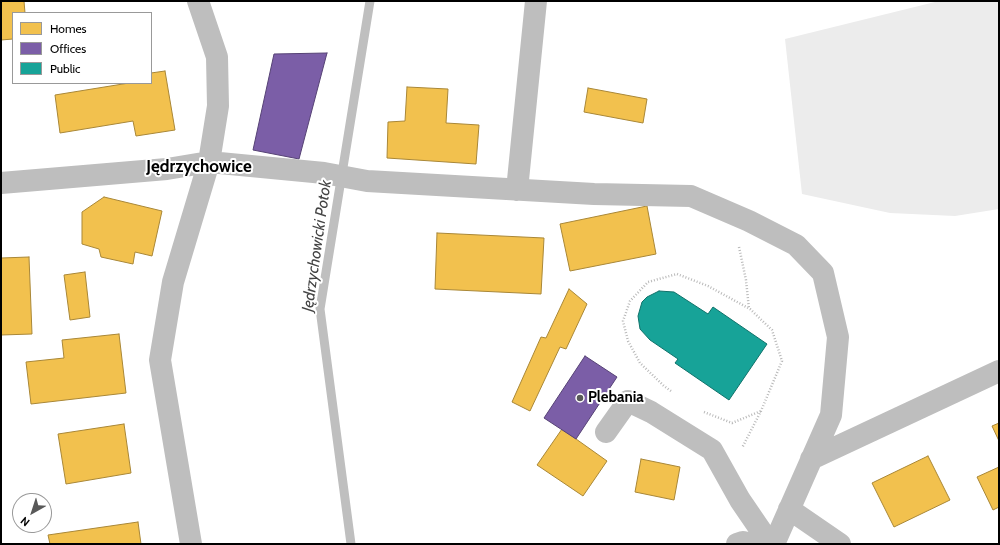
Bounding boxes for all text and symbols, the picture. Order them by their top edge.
legend [12,12,152,84]
text: Homes [50,21,87,36]
text: Offices [50,41,86,56]
text: Public [50,61,81,76]
district label: Jędrzychowice [146,157,252,177]
water label: Jędrzychowicki Potok [298,179,336,313]
place label: Plebania [588,389,644,407]
marker: Plebania [575,393,585,403]
north arrow [12,493,52,533]
text: N [18,514,33,529]

